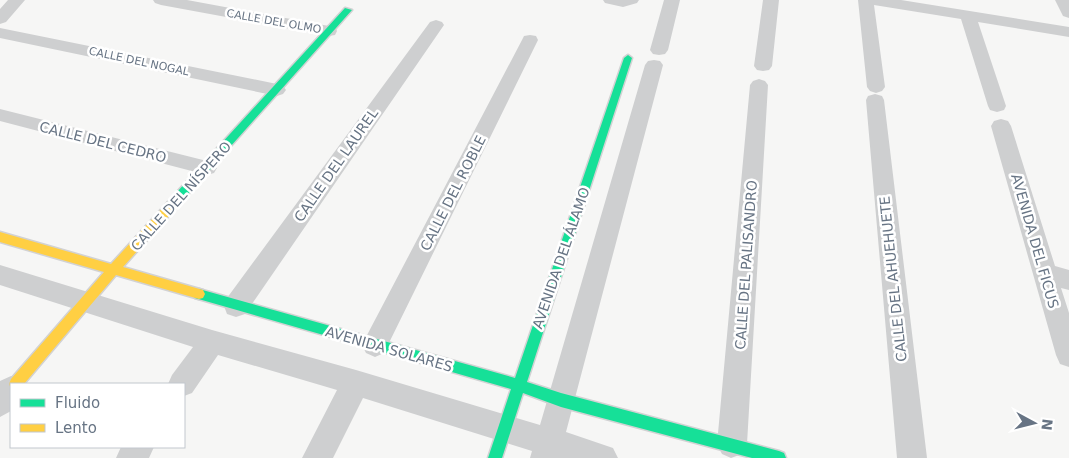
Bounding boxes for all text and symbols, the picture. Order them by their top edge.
street label: CALLE DEL OLMO [226,7,323,36]
street label: CALLE DEL NOGAL [88,45,191,79]
street label: CALLE DEL LAUREL [291,105,381,225]
street label: CALLE DEL CEDRO [38,118,168,166]
street label: CALLE DEL ROBLE [417,133,489,253]
street label: CALLE DEL NÍSPERO [128,138,234,254]
street label: AVENIDA DEL FICUS [1008,172,1062,310]
street label: CALLE DEL PALISANDRO [732,180,760,350]
street label: AVENIDA DEL ÁLAMO [529,185,593,331]
street label: CALLE DEL AHUEHUETE [876,195,910,363]
street label: AVENIDA SOLARES [324,323,454,375]
legend [10,383,185,448]
text: Fluido [55,394,100,412]
north arrow [1009,398,1059,448]
text: N [1038,418,1056,431]
text: Lento [55,419,97,437]

